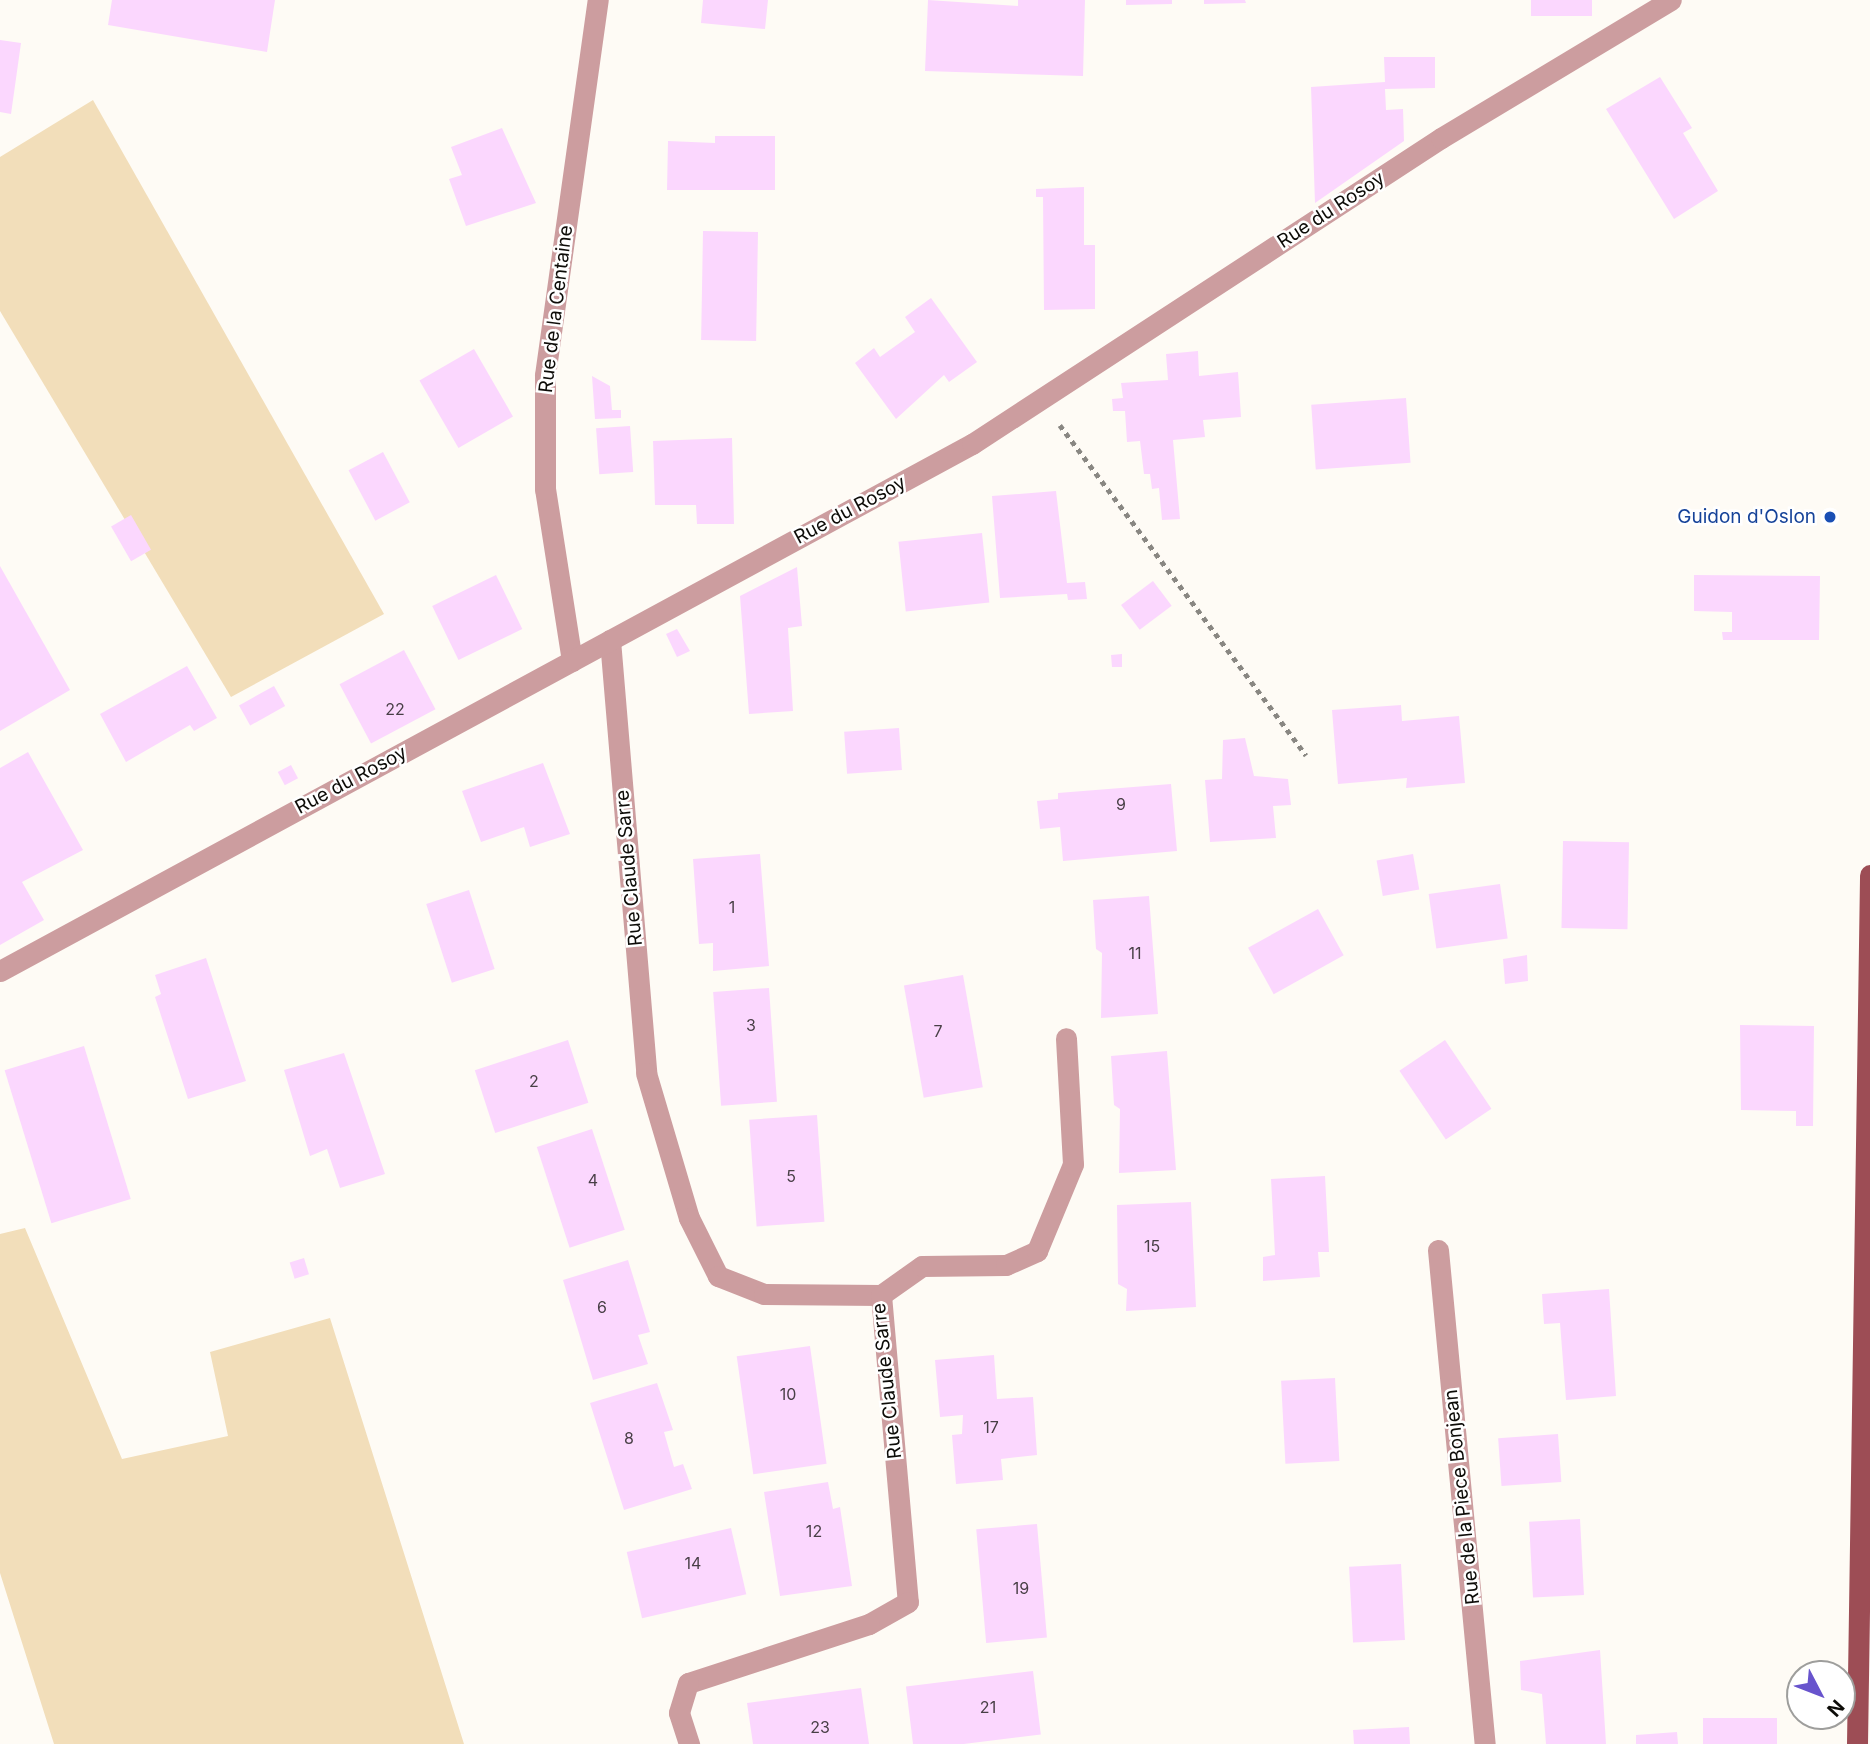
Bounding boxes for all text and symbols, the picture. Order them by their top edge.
street label: Rue du Rosoy [1273,167,1389,253]
street label: Rue de la Centaine [534,224,578,394]
street label: Rue du Rosoy [790,471,910,549]
place label: Guidon d'Oslon [1677,506,1816,528]
marker: Guidon d'Oslon [1822,509,1838,525]
house number: 22 [385,699,405,719]
street label: Rue du Rosoy [291,741,411,819]
street label: Rue Claude Sarre [611,789,647,947]
house number: 9 [1116,794,1126,814]
house number: 1 [729,897,735,917]
house number: 11 [1128,943,1142,963]
house number: 3 [746,1015,756,1035]
house number: 7 [933,1021,943,1041]
house number: 2 [529,1071,539,1091]
house number: 5 [786,1166,796,1186]
house number: 4 [588,1170,598,1190]
house number: 15 [1144,1236,1160,1256]
house number: 6 [597,1297,607,1317]
street label: Rue Claude Sarre [867,1302,907,1460]
house number: 10 [780,1384,796,1404]
street label: Rue de la Piece Bonjean [1439,1388,1485,1606]
house number: 17 [983,1417,999,1437]
house number: 8 [624,1428,634,1448]
house number: 12 [806,1521,822,1541]
house number: 14 [685,1553,701,1573]
house number: 19 [1013,1578,1029,1598]
north arrow [1786,1660,1856,1730]
text: N [1822,1695,1849,1721]
house number: 21 [980,1697,996,1717]
house number: 23 [810,1717,830,1737]

